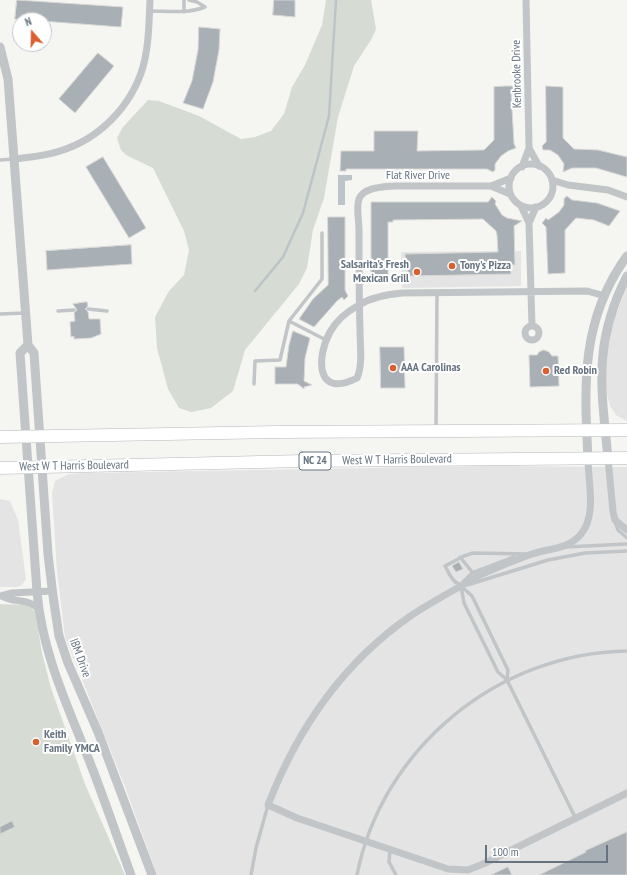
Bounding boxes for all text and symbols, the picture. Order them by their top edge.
north arrow [12,12,52,52]
text: N [23,14,33,29]
street label: Kenbrooke Drive [509,40,525,108]
street label: Flat River Drive [386,169,450,183]
place label: Salsarita's Fresh Mexican Grill [341,258,409,286]
place label: Tony's Pizza [460,259,511,273]
marker: Tony's Pizza [447,261,457,271]
marker: Salsarita's Fresh Mexican Grill [412,267,422,277]
place label: AAA Carolinas [401,361,461,375]
marker: AAA Carolinas [388,363,398,373]
place label: Red Robin [554,364,597,378]
marker: Red Robin [541,366,551,376]
road number: NC 24 [299,452,331,470]
street label: West W T Harris Boulevard [342,452,452,468]
street label: West W T Harris Boulevard [19,458,129,474]
street label: IBM Drive [66,637,94,679]
place label: Keith Family YMCA [44,728,100,756]
marker: Keith Family YMCA [31,737,41,747]
scale bar [487,837,610,863]
text: 100 m [492,844,519,859]

